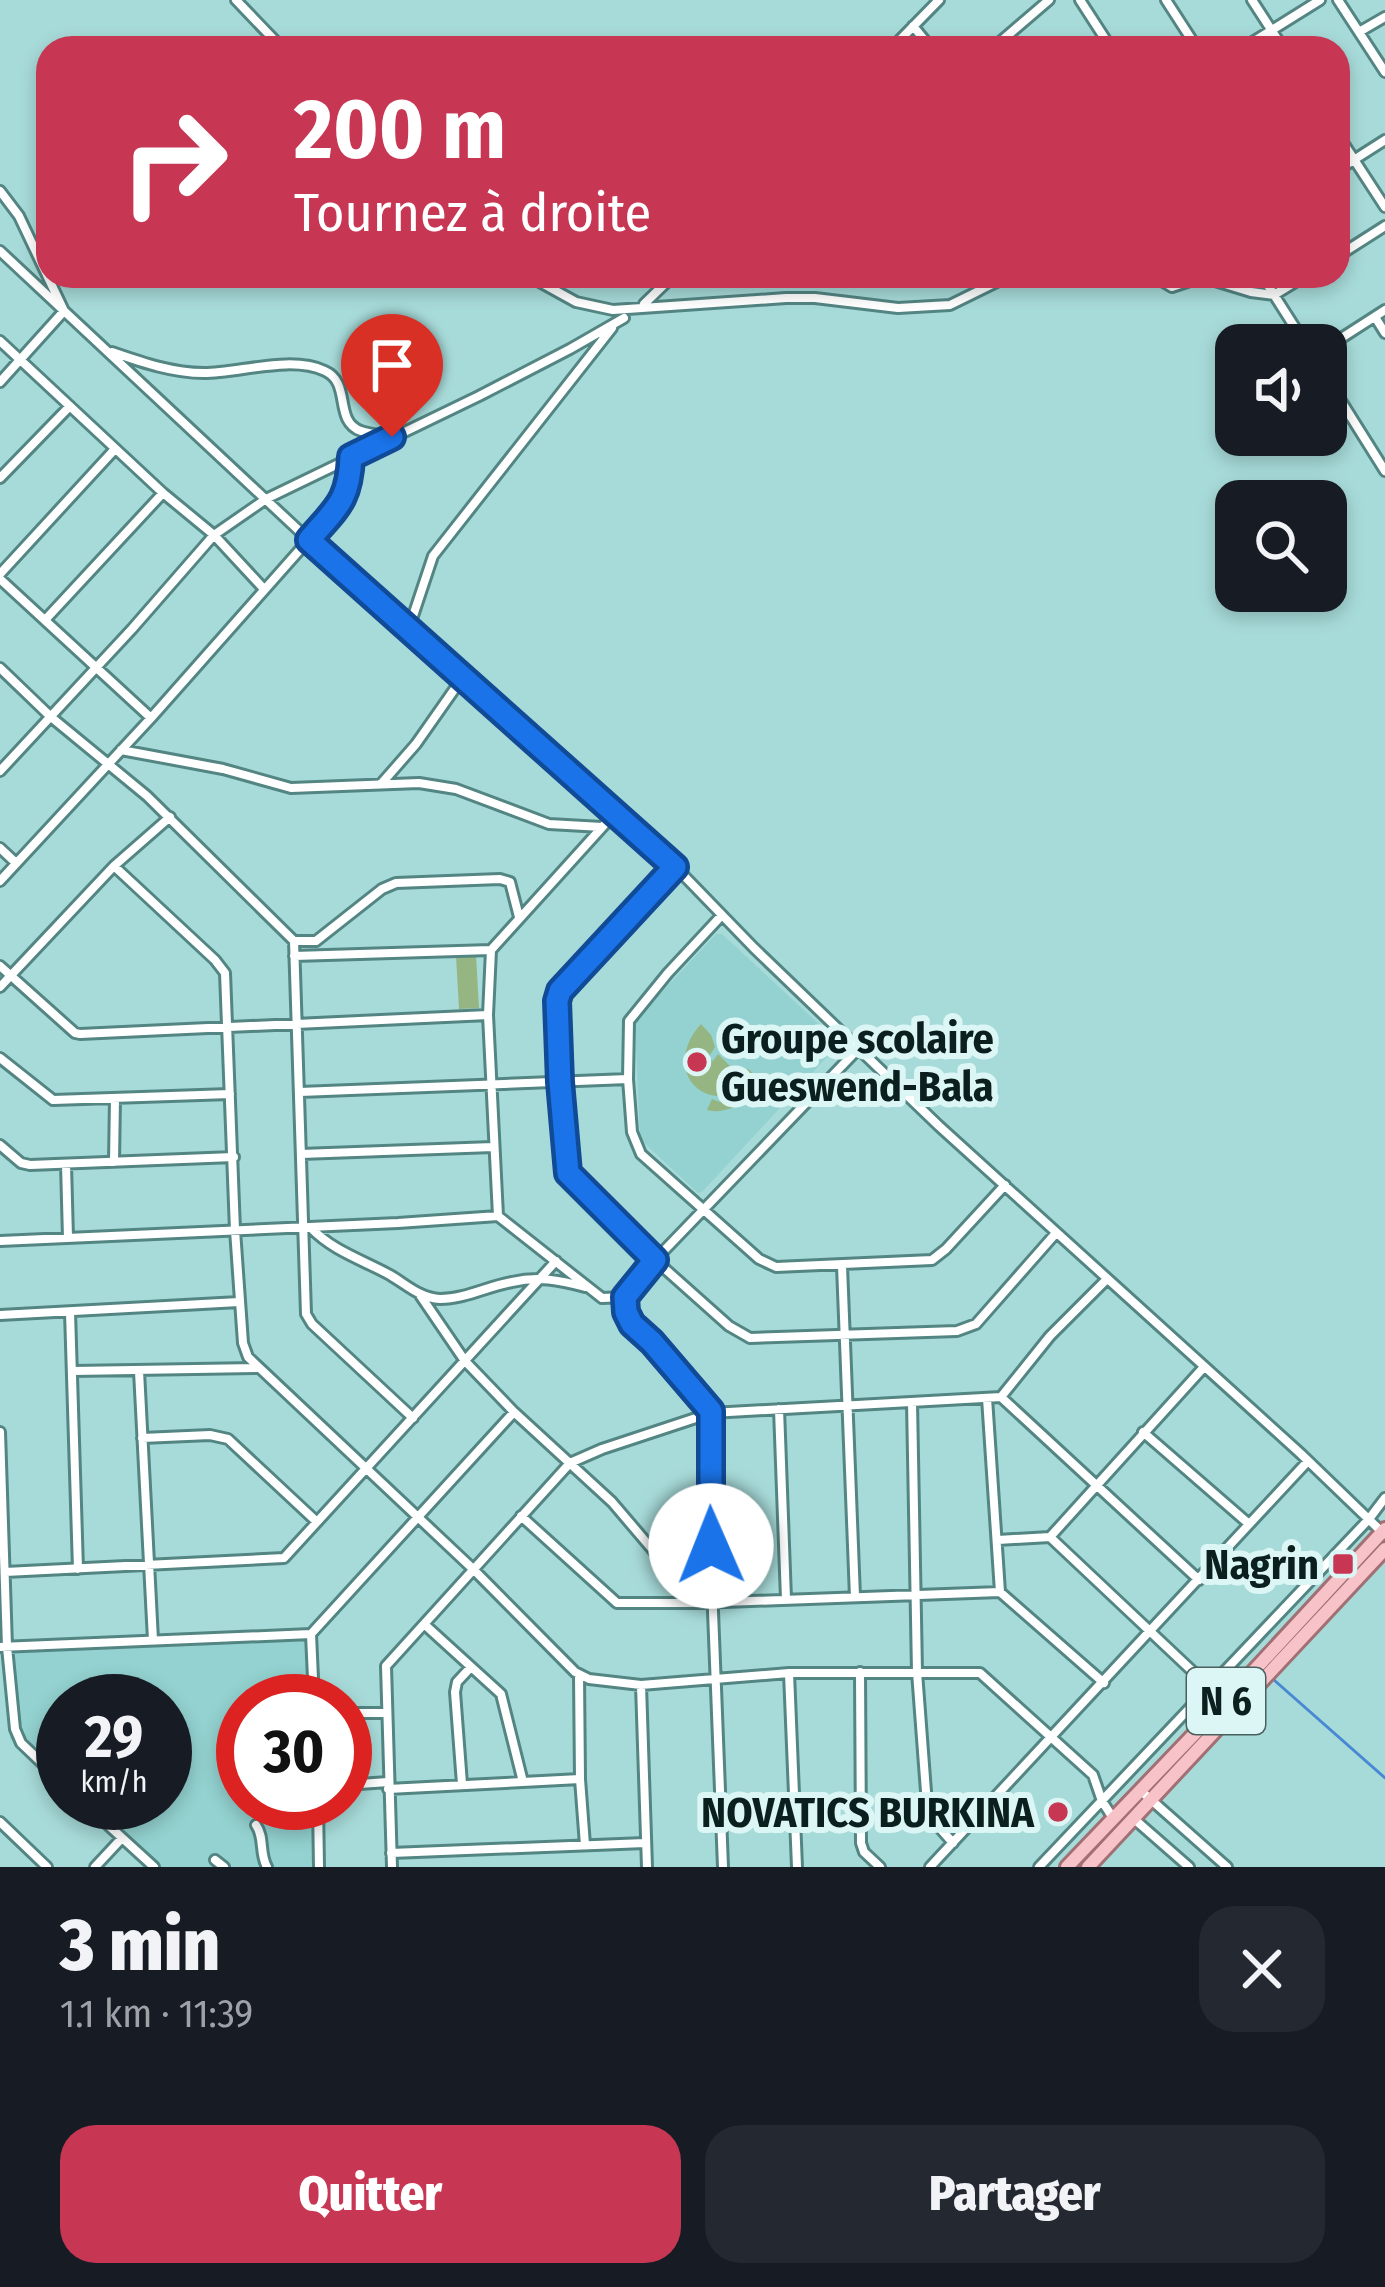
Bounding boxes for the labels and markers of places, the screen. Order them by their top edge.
pin [341,314,443,437]
place label: Groupe scolaire Gueswend-Bala [721,1014,994,1112]
marker: Groupe scolaire Gueswend-Bala [684,1049,710,1075]
place label: Nagrin [1204,1540,1319,1590]
marker: Nagrin [1330,1551,1356,1577]
place label: NOVATICS BURKINA [701,1788,1035,1838]
marker: NOVATICS BURKINA [1045,1799,1071,1825]

